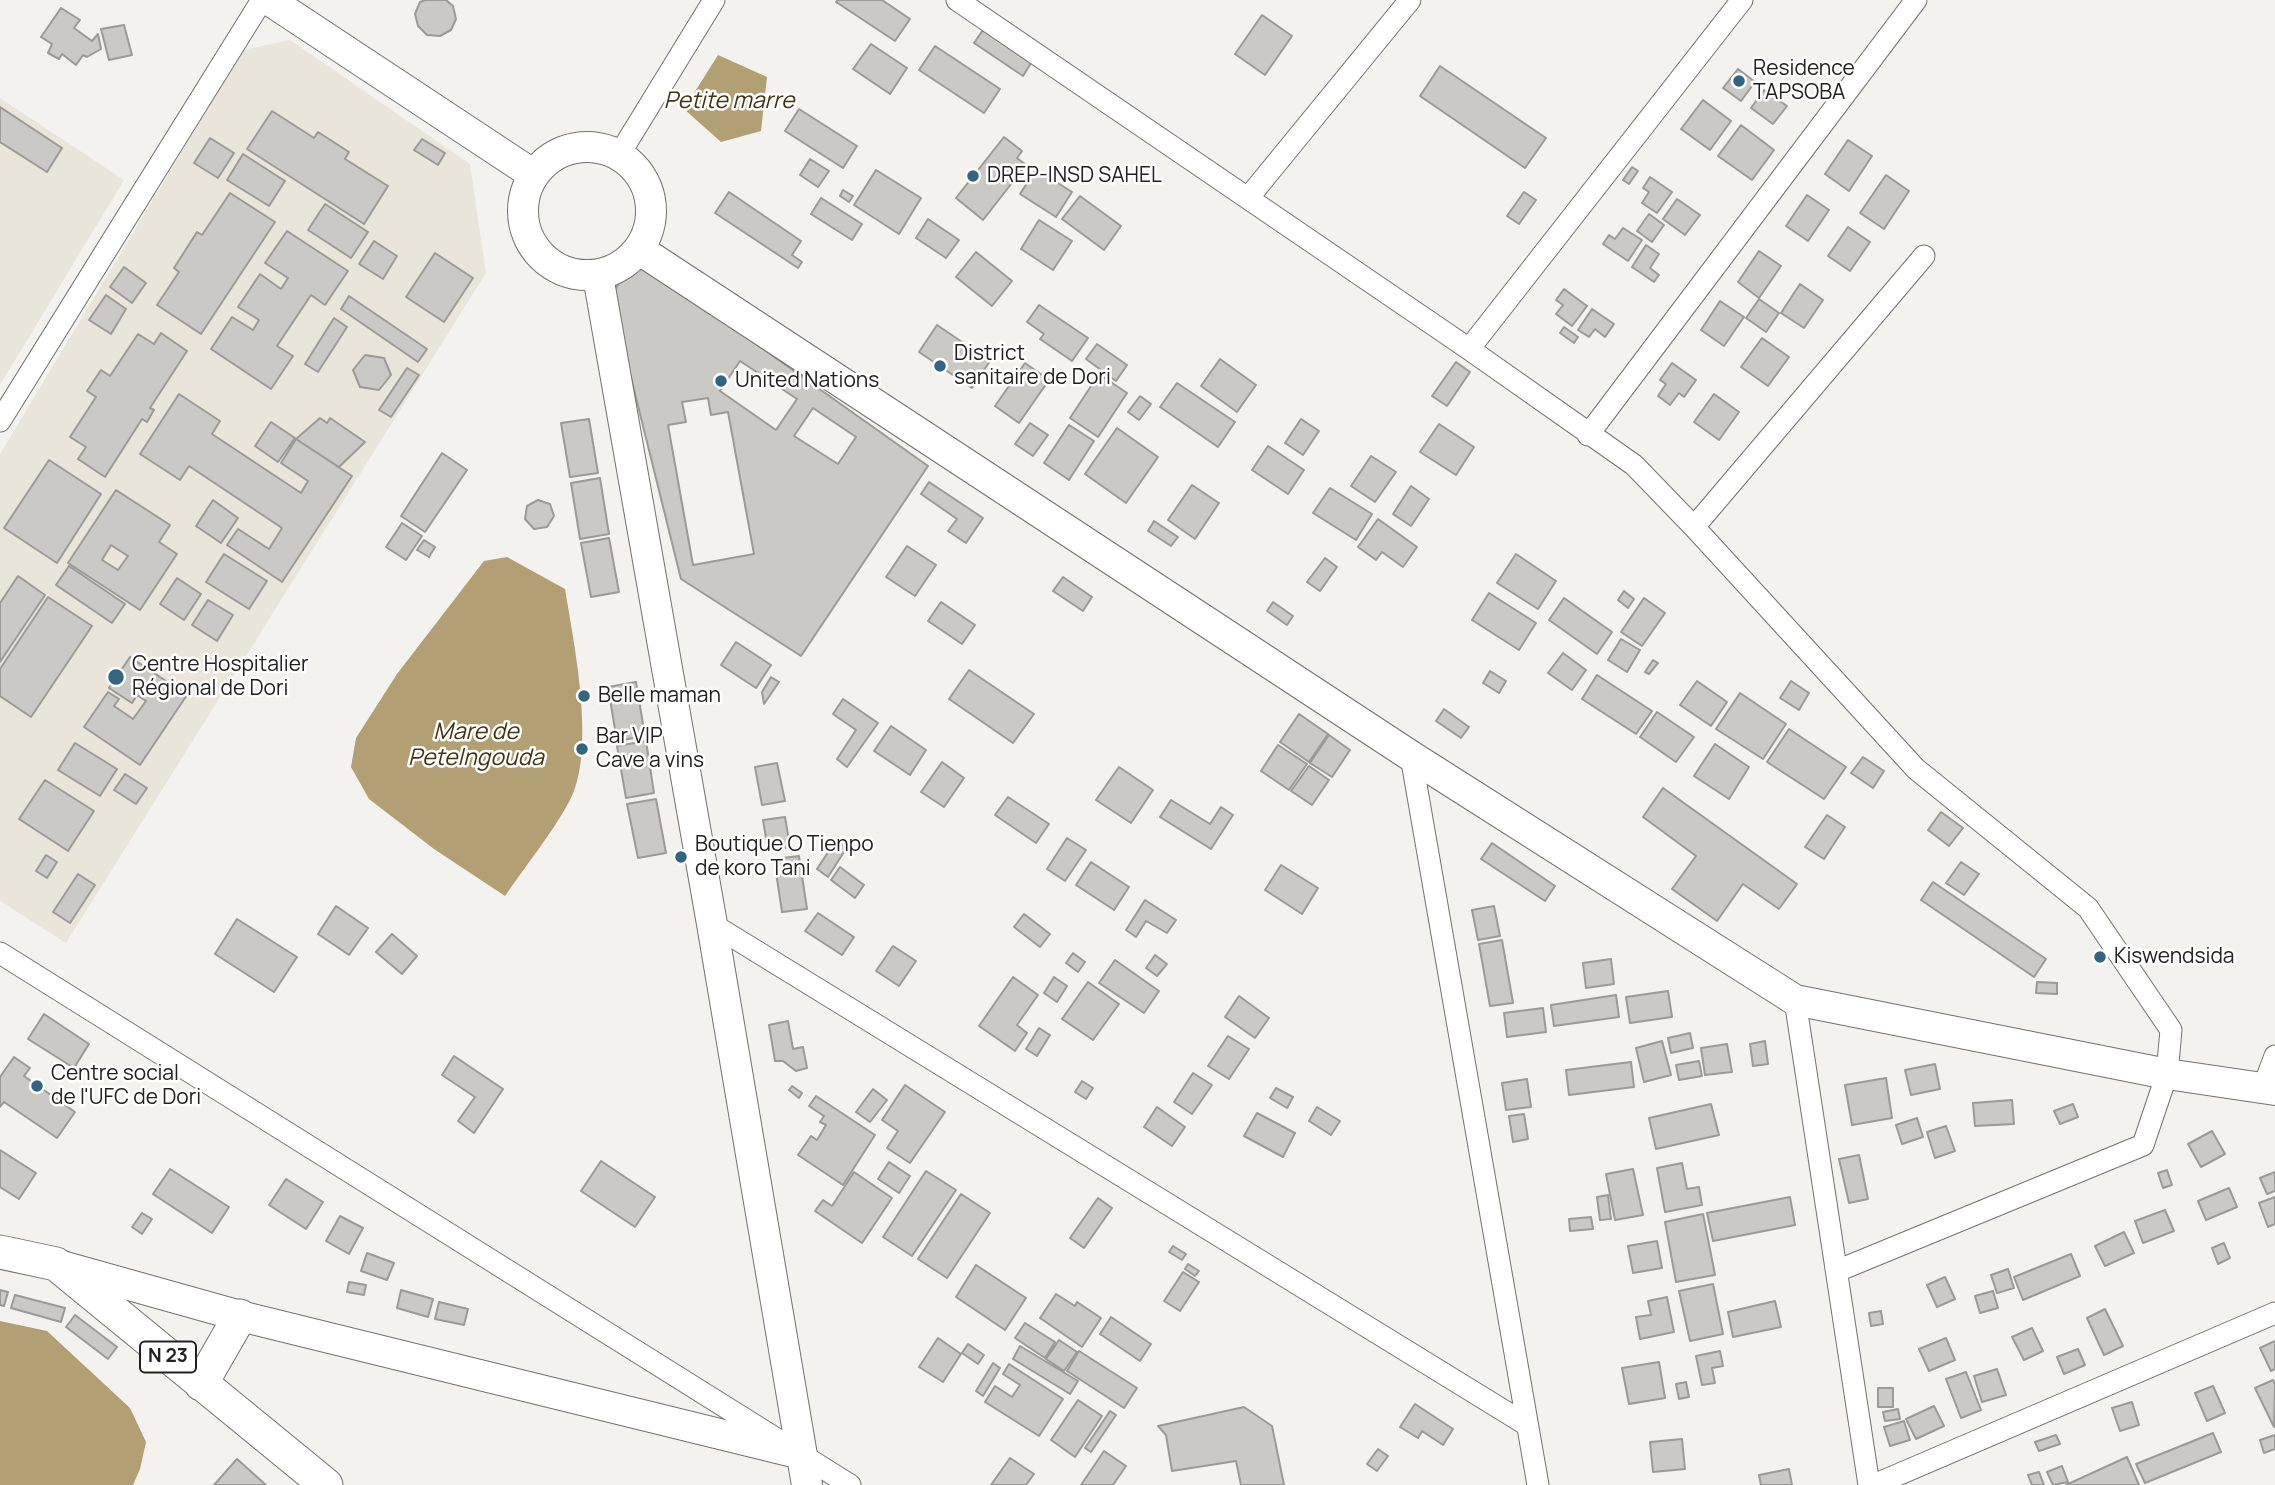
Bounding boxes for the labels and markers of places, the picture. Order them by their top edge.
place label: Residence TAPSOBA [1753,56,1855,106]
marker: Residence TAPSOBA [1731,73,1747,89]
place label: DREP-INSD SAHEL [987,163,1162,189]
marker: DREP-INSD SAHEL [965,168,981,184]
place label: District sanitaire de Dori [954,341,1111,391]
marker: District sanitaire de Dori [932,358,948,374]
place label: United Nations [735,368,879,394]
marker: United Nations [713,373,729,389]
place label: Centre Hospitalier Régional de Dori [132,652,308,702]
marker: Centre Hospitalier Régional de Dori [106,667,126,687]
place label: Belle maman [598,683,721,709]
marker: Belle maman [576,688,592,704]
place label: Bar VIP Cave a vins [596,724,704,774]
marker: Bar VIP Cave a vins [574,741,590,757]
place label: Boutique O Tienpo de koro Tani [695,832,874,882]
marker: Boutique O Tienpo de koro Tani [673,849,689,865]
place label: Kiswendsida [2114,944,2235,970]
marker: Kiswendsida [2092,949,2108,965]
place label: Centre social de l'UFC de Dori [51,1061,201,1111]
marker: Centre social de l'UFC de Dori [29,1078,45,1094]

